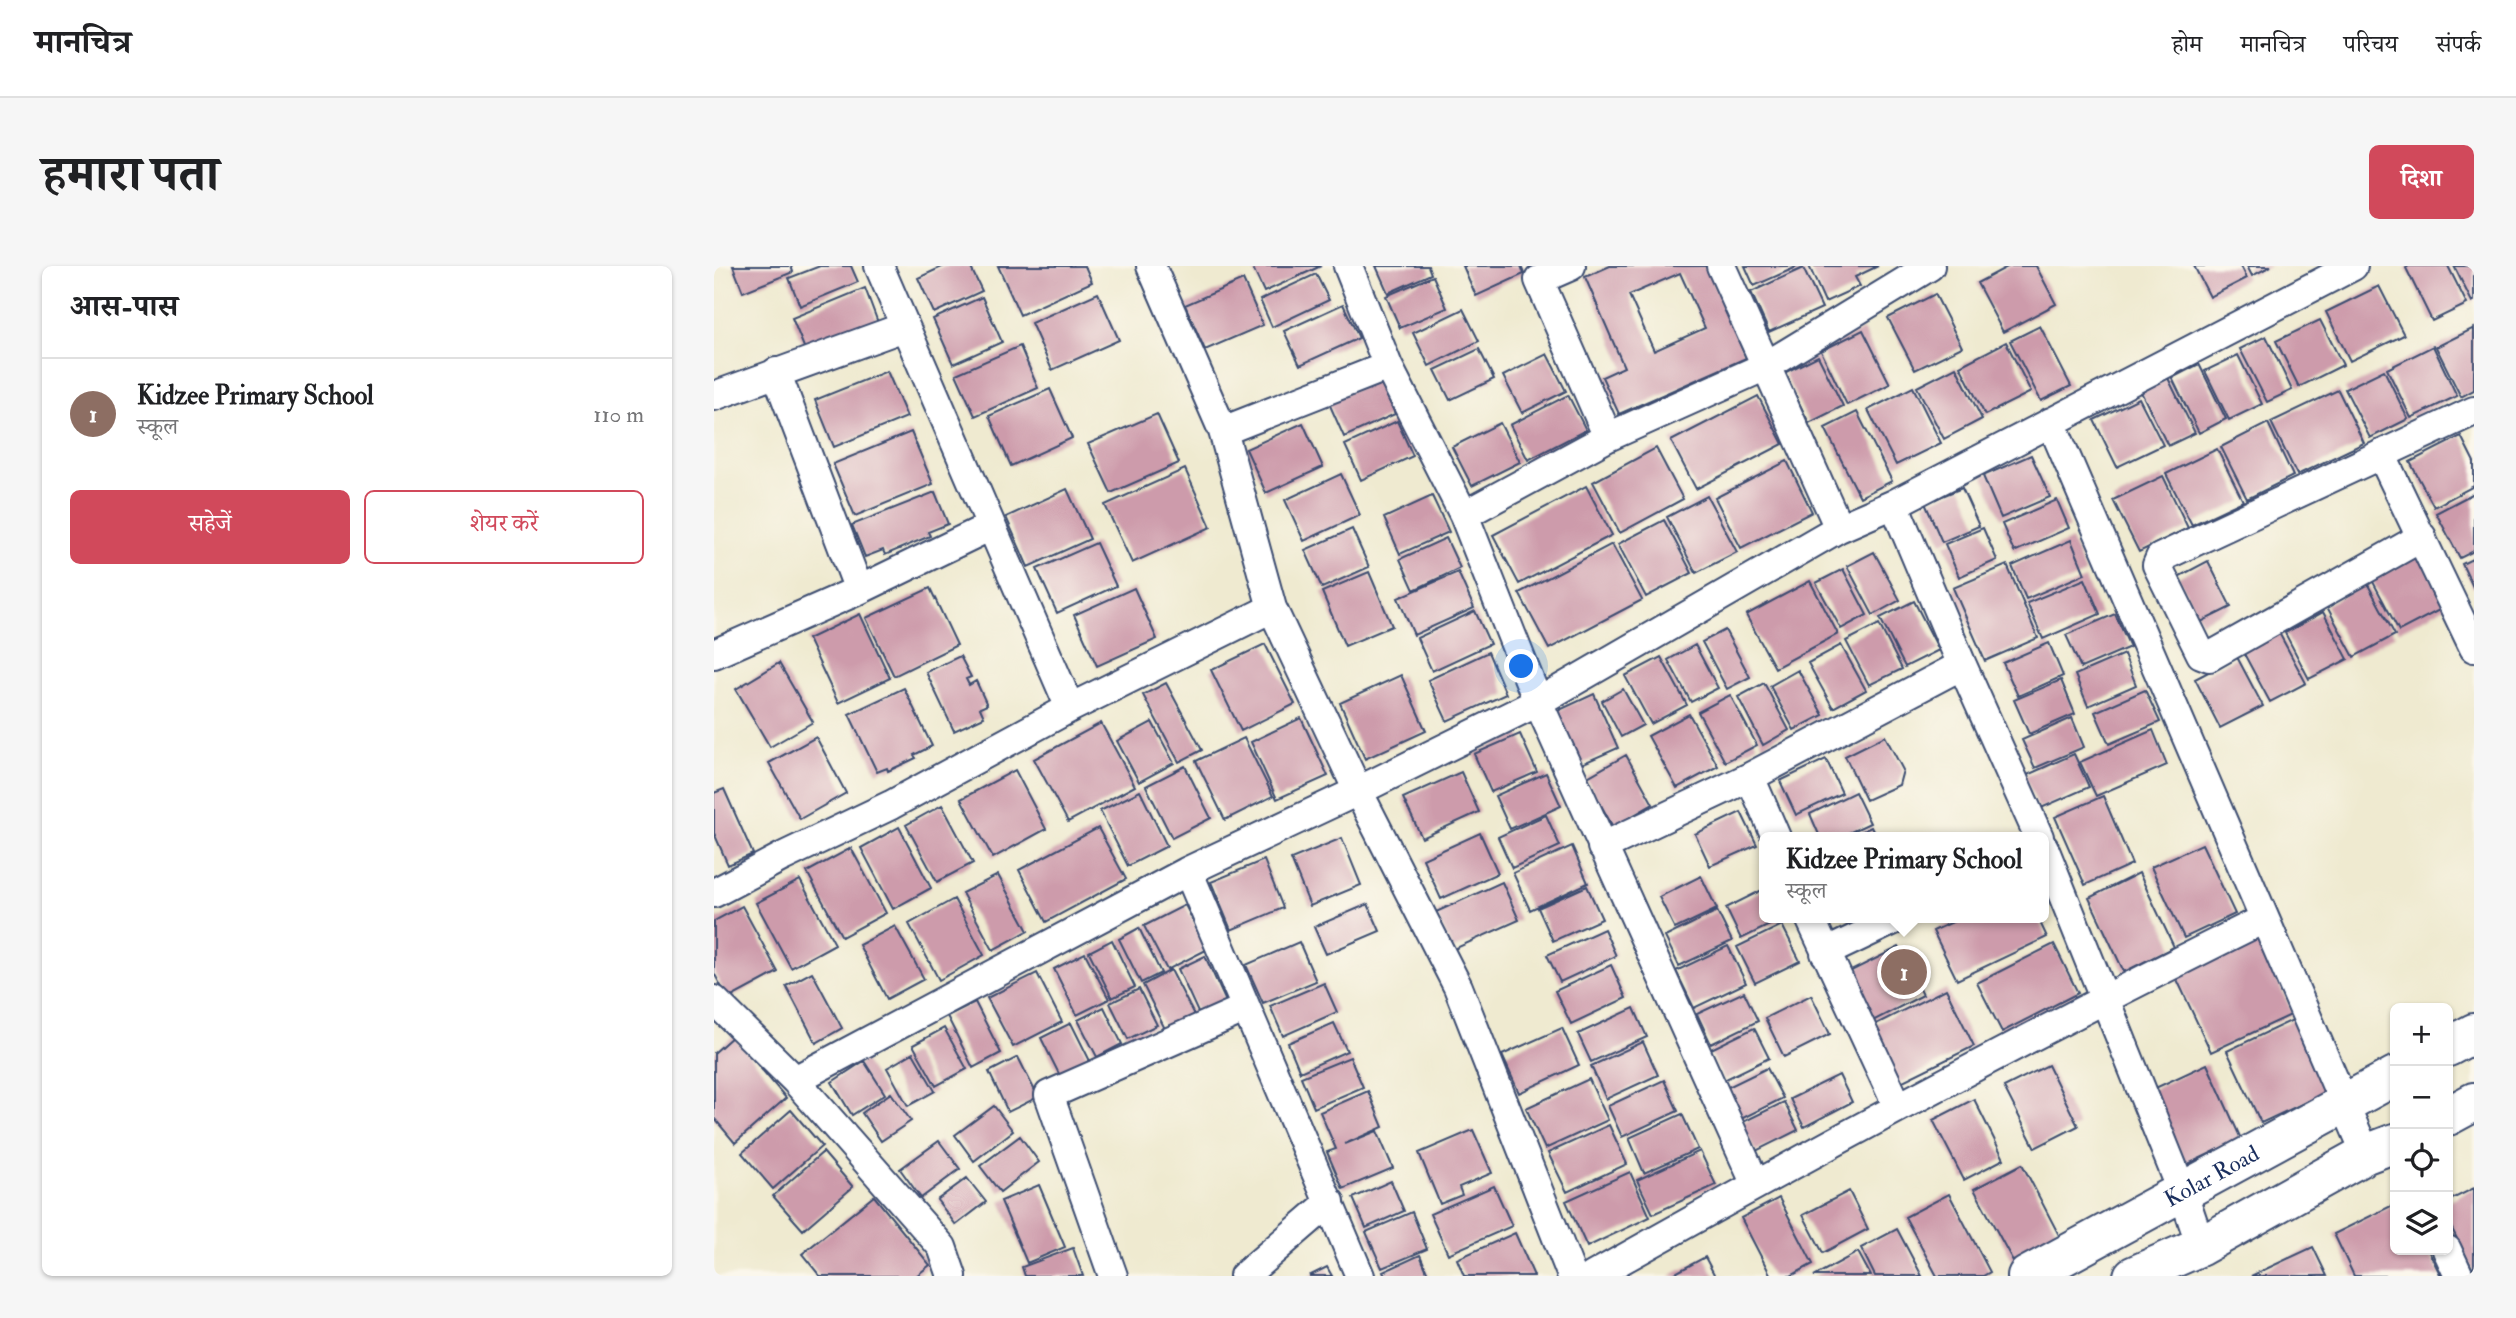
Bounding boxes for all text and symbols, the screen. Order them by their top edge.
text: मानचित्र [35,22,131,63]
text: होम [2172,29,2202,60]
text: मानचित्र [2240,29,2306,60]
text: परिचय [2344,29,2398,60]
text: संपर्क [2436,29,2481,60]
text: हमारा पता [42,144,219,205]
button: दिशा [2369,145,2474,219]
text: आस-पास [70,288,178,325]
text: Kidzee Primary School [137,380,374,412]
text: 1 [89,400,97,429]
text: 110 m [593,400,644,429]
text: स्कूल [137,412,178,441]
button: सहेजें [70,490,350,564]
button: शेयर करें [364,490,644,564]
your location [1504,649,1538,683]
popup [1759,832,2049,923]
text: Kidzee Primary School [1786,844,2022,876]
text: स्कूल [1786,876,1827,905]
pin: 1 [1881,946,1927,998]
map controls [2390,1003,2453,1255]
button: + [2390,1003,2453,1066]
button: − [2390,1066,2453,1129]
button: locate [2390,1129,2453,1192]
street label: Kolar Road [2159,1138,2264,1213]
button: layers [2390,1192,2453,1255]

